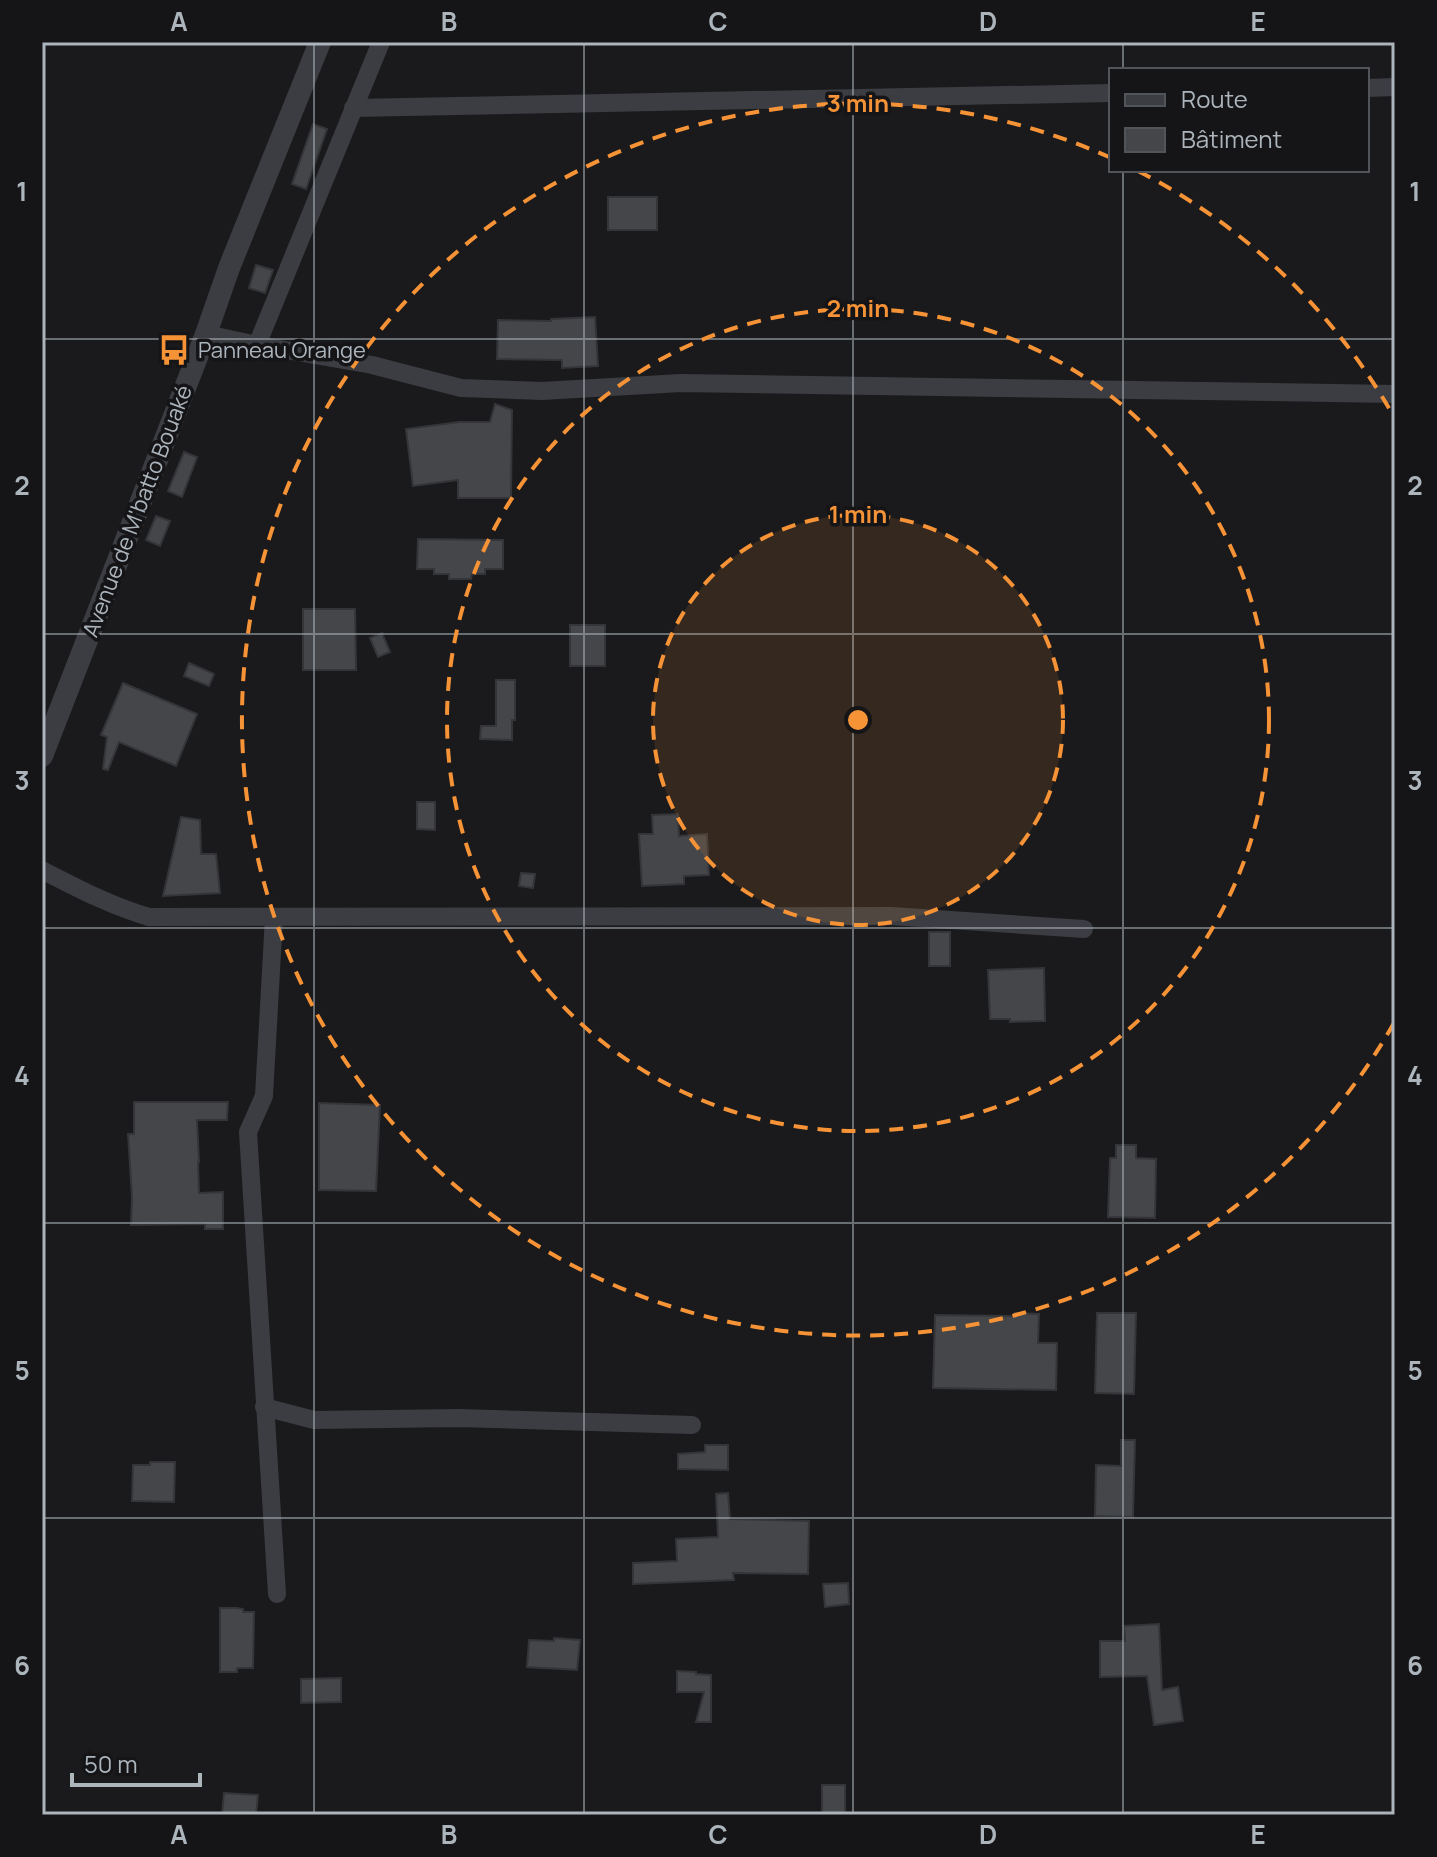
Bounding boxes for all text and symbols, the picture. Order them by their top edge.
text: A [170,3,188,39]
text: B [441,3,457,39]
text: C [708,3,728,39]
text: D [979,3,997,39]
text: E [1250,3,1266,39]
legend [1109,68,1369,172]
text: Route [1181,82,1248,115]
text: 3 min [827,86,889,119]
text: Bâtiment [1181,122,1282,155]
text: 1 [16,173,28,209]
text: 1 [1409,173,1421,209]
text: 2 min [827,291,889,324]
bus stop icon: Panneau Orange [157,333,191,367]
place label: Panneau Orange [198,335,366,365]
street label: Avenue de M'batto Bouaké [75,381,199,641]
text: 2 [14,467,30,503]
text: 2 [1407,467,1423,503]
text: 1 min [829,497,887,530]
centre of rings [844,706,872,734]
text: 3 [14,762,30,798]
text: 3 [1407,762,1423,798]
text: 4 [14,1057,30,1093]
text: 4 [1407,1057,1423,1093]
text: 5 [14,1352,30,1388]
text: 5 [1407,1352,1423,1388]
text: 6 [14,1647,30,1683]
text: 6 [1407,1647,1423,1683]
scale bar [72,1737,200,1787]
text: 50 m [84,1747,138,1780]
text: A [170,1816,188,1852]
text: B [441,1816,457,1852]
text: C [708,1816,728,1852]
text: D [979,1816,997,1852]
text: E [1250,1816,1266,1852]

